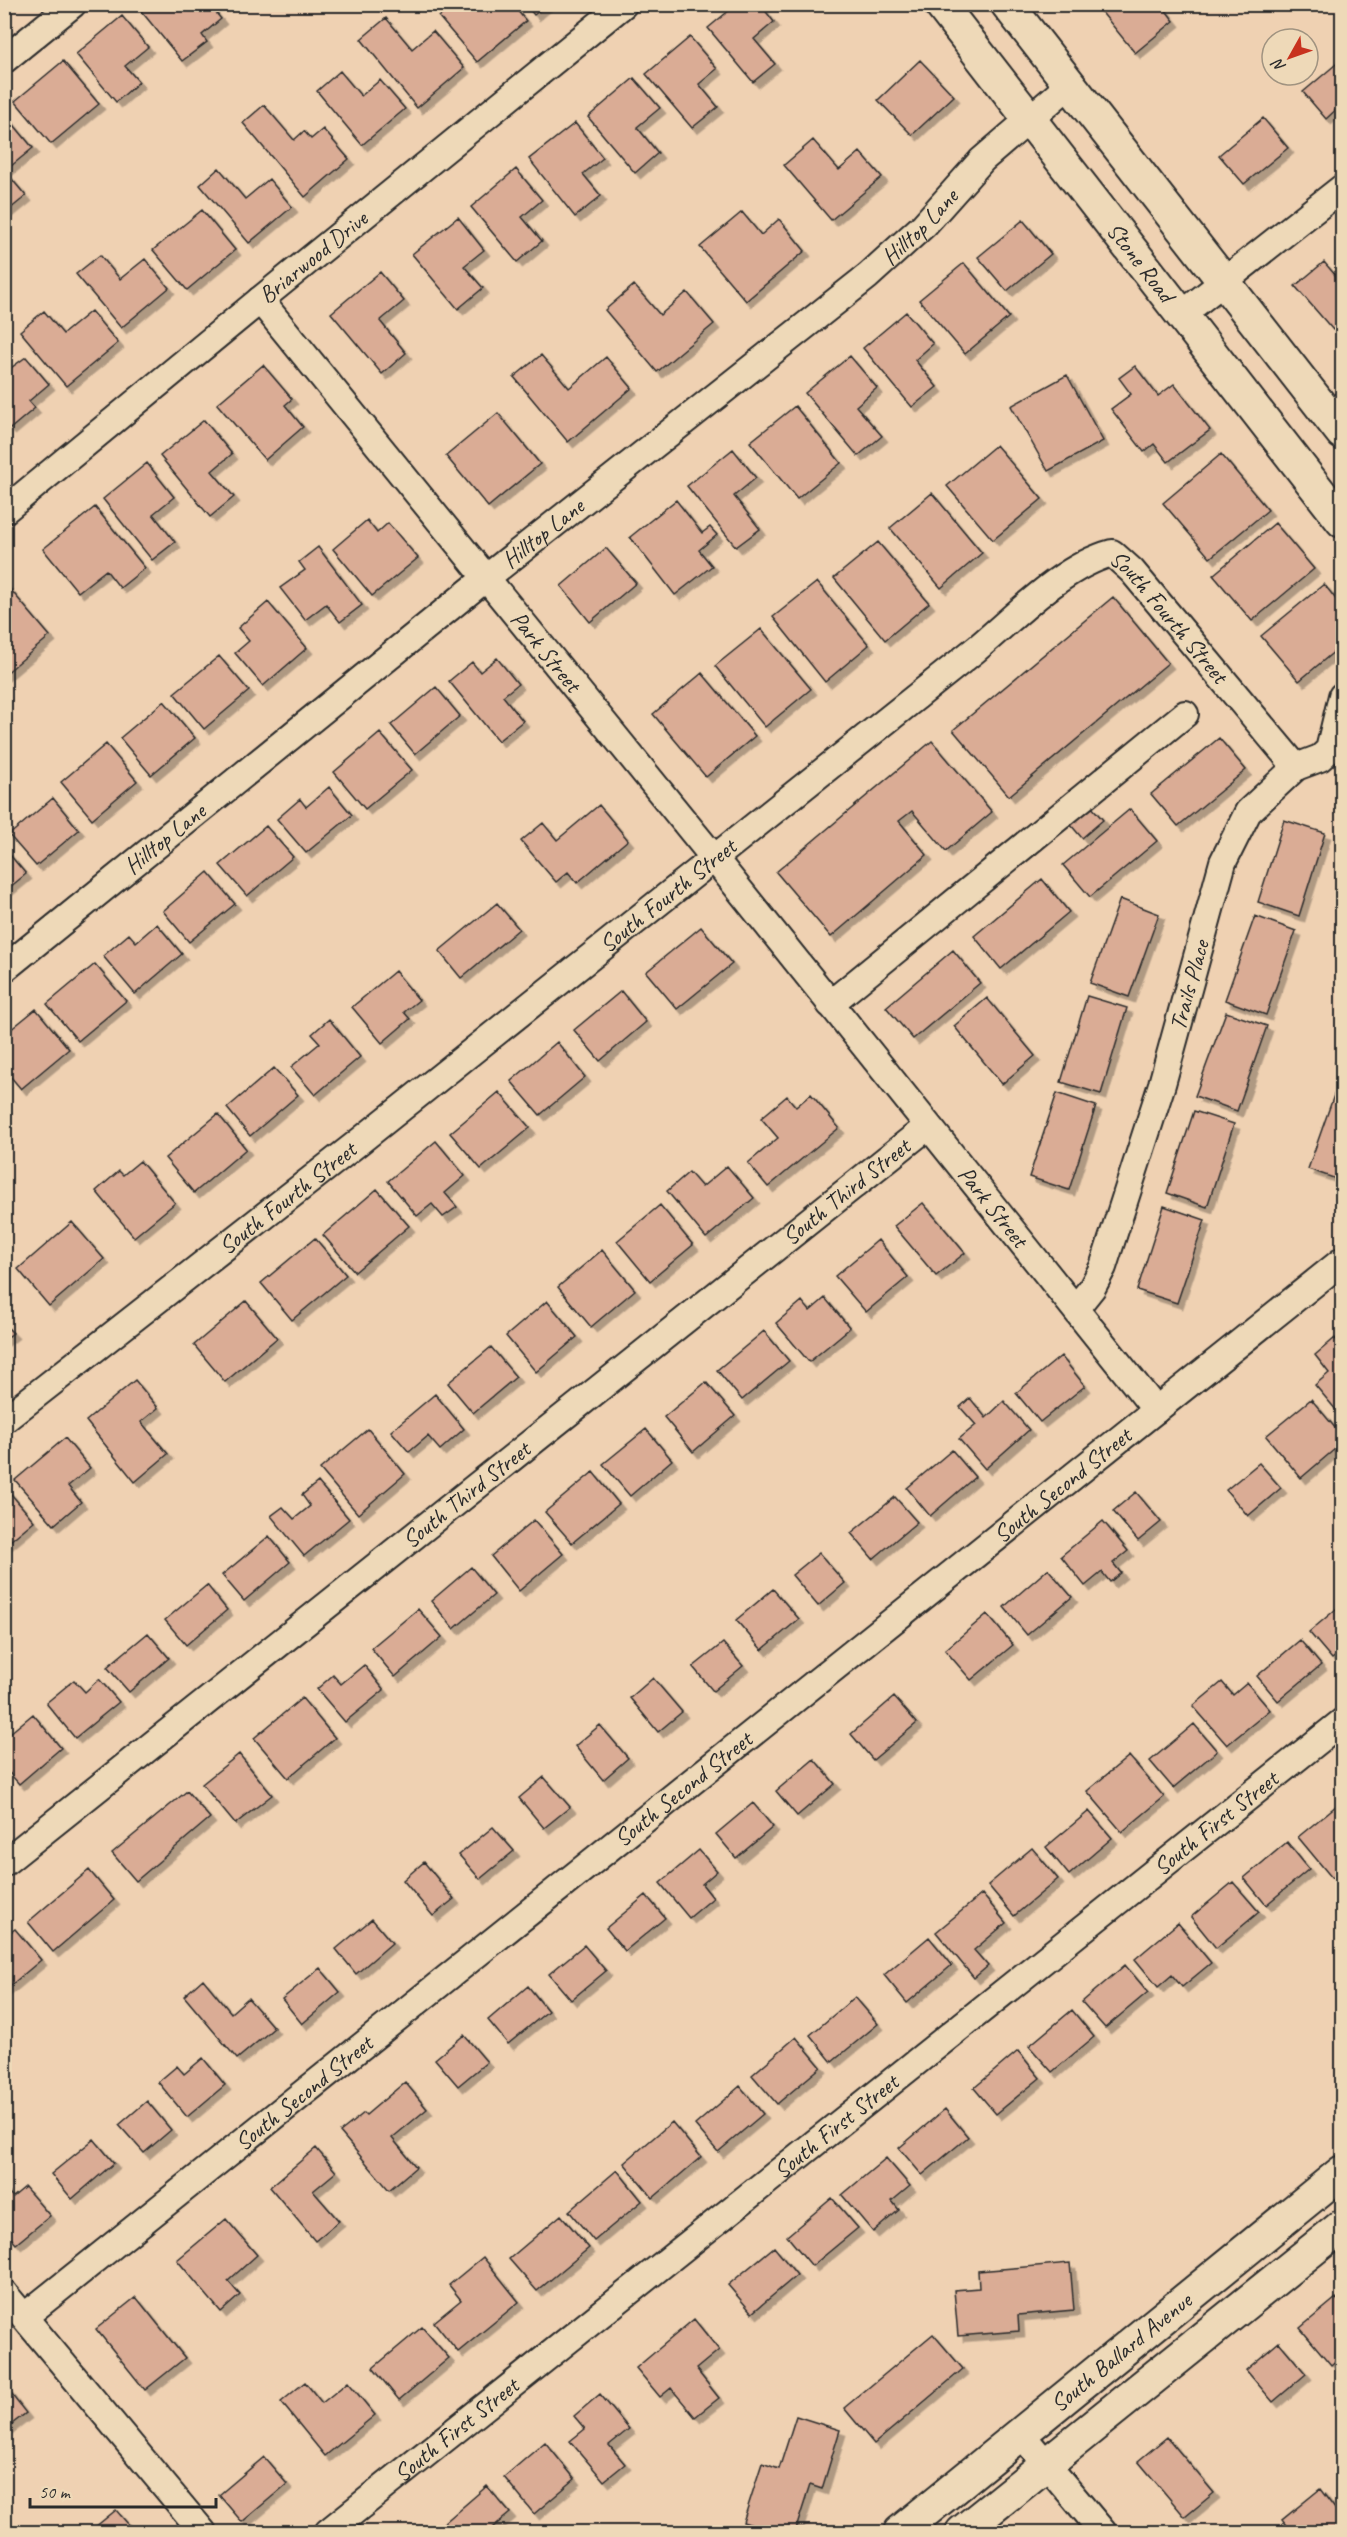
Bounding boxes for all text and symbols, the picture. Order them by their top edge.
north arrow [1260,27,1320,87]
text: N [1266,53,1290,76]
street label: Hilltop Lane [875,181,966,271]
street label: Briarwood Drive [253,202,375,310]
street label: Stone Road [1100,216,1183,311]
street label: Hilltop Lane [496,490,592,575]
street label: South Fourth Street [1104,543,1236,691]
street label: Park Street [504,605,589,700]
street label: Hilltop Lane [118,795,213,881]
street label: South Fourth Street [593,830,744,959]
street label: Trails Place [1162,935,1216,1034]
street label: South Third Street [776,1130,918,1252]
street label: South Fourth Street [213,1134,364,1261]
street label: Park Street [952,1160,1036,1255]
street label: South Second Street [987,1420,1139,1549]
street label: South Third Street [396,1433,538,1555]
street label: South Second Street [608,1723,760,1853]
street label: South First Street [1147,1763,1286,1882]
street label: South Second Street [229,2027,380,2157]
street label: South First Street [767,2066,906,2185]
street label: South Ballard Avenue [1044,2284,1199,2418]
street label: South First Street [388,2369,526,2489]
scale bar [30,2471,216,2509]
text: 50 m [39,2481,72,2503]

